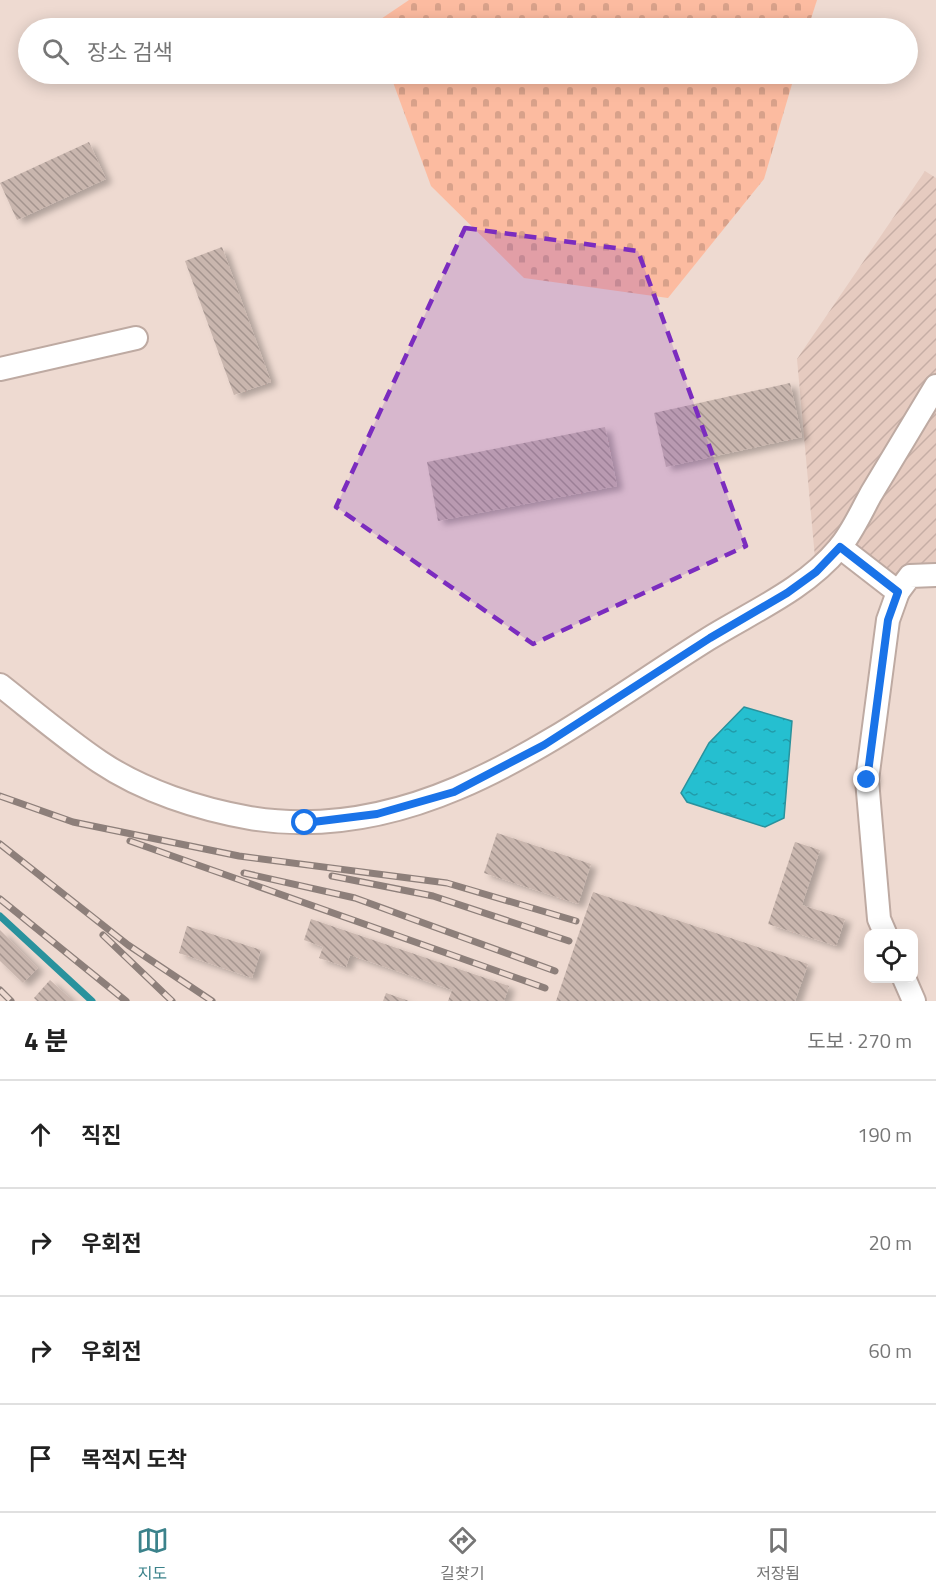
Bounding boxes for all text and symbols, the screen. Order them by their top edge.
search box [18,18,918,84]
icon: search [39,35,72,68]
text: 장소 검색 [87,35,173,69]
route end [853,766,879,792]
route start [291,809,317,835]
map controls [864,929,918,983]
button: locate [864,929,918,983]
text: 4 분 [24,1021,68,1060]
text: 도보 · 270 m [807,1025,912,1056]
icon: ahead [24,1118,57,1151]
text: 직진 [81,1118,121,1152]
text: 190 m [857,1119,912,1150]
icon: right [24,1226,57,1259]
text: 우회전 [81,1226,142,1260]
text: 20 m [868,1227,912,1258]
icon: right [24,1334,57,1367]
text: 우회전 [81,1334,142,1368]
text: 60 m [868,1335,912,1366]
icon: arrive [24,1442,57,1475]
text: 목적지 도착 [81,1442,187,1476]
tab: 지도 [136,1524,169,1585]
tab: 길찾기 [440,1524,484,1585]
tab: 저장됨 [756,1524,800,1585]

